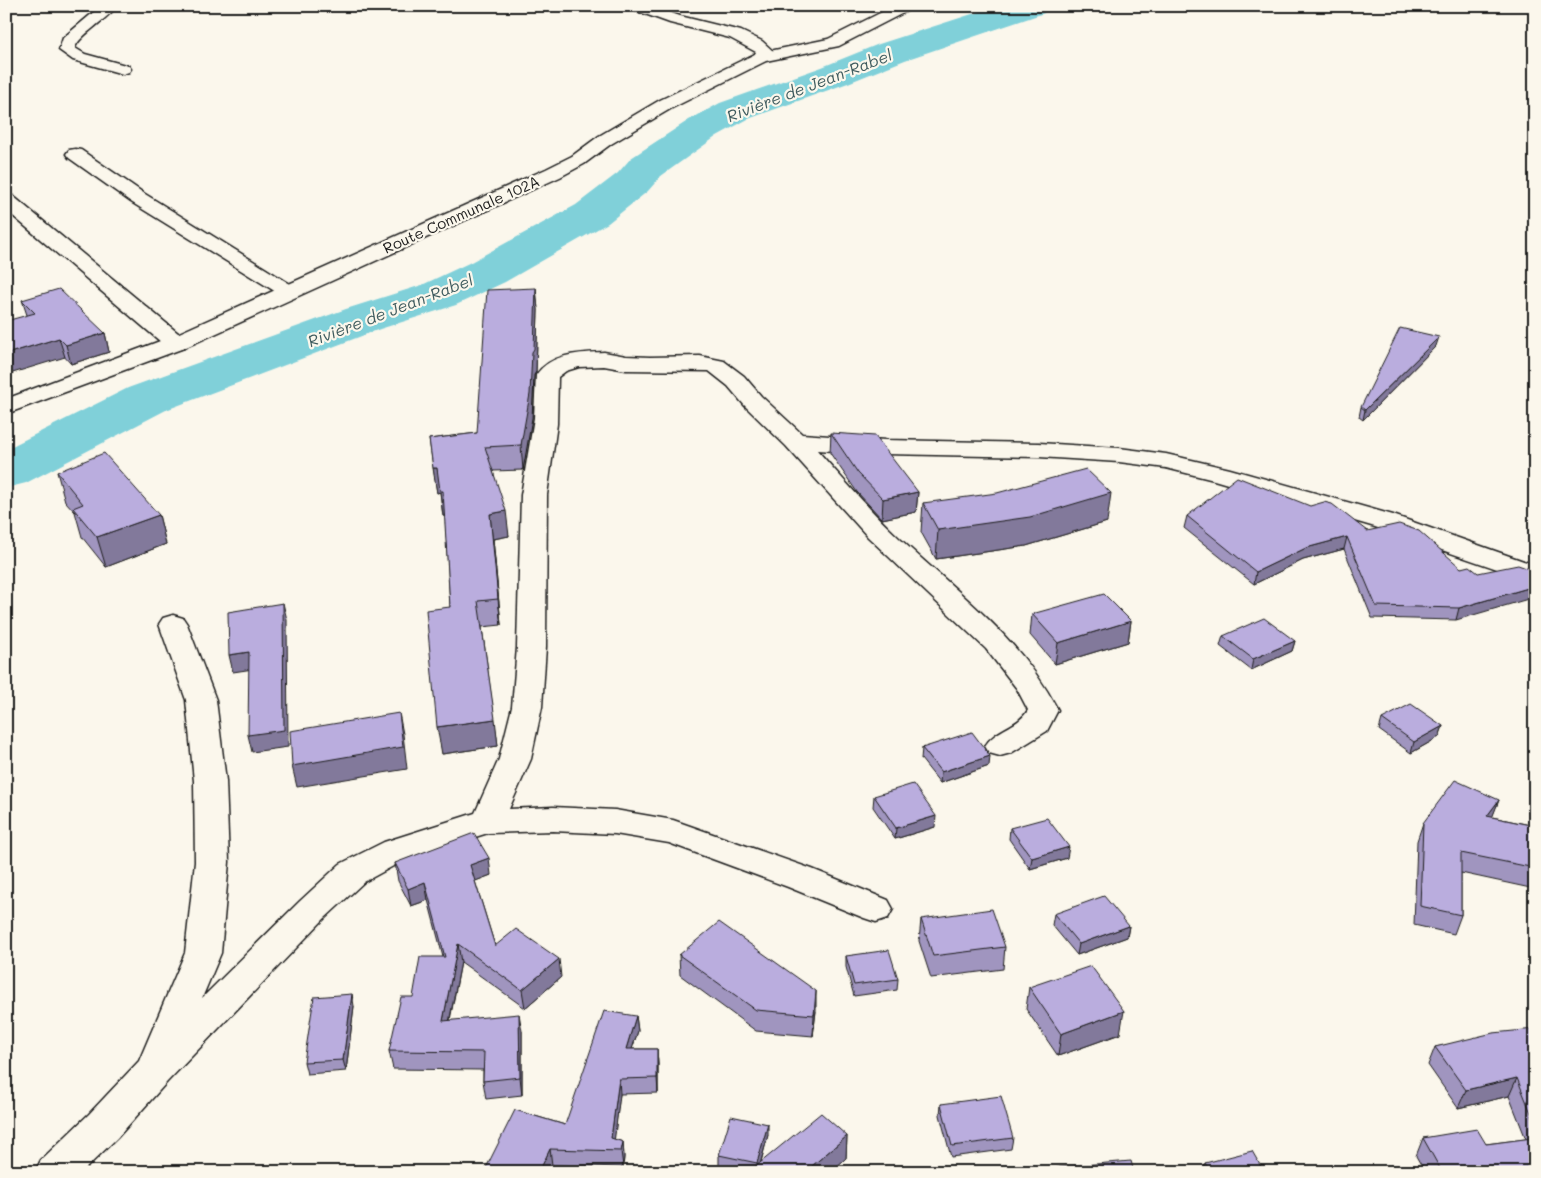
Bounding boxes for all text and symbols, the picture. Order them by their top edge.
water label: Rivière de Jean-Rabel [723,44,895,126]
street label: Route Communale 102A [380,170,542,258]
water label: Rivière de Jean-Rabel [304,269,476,351]

